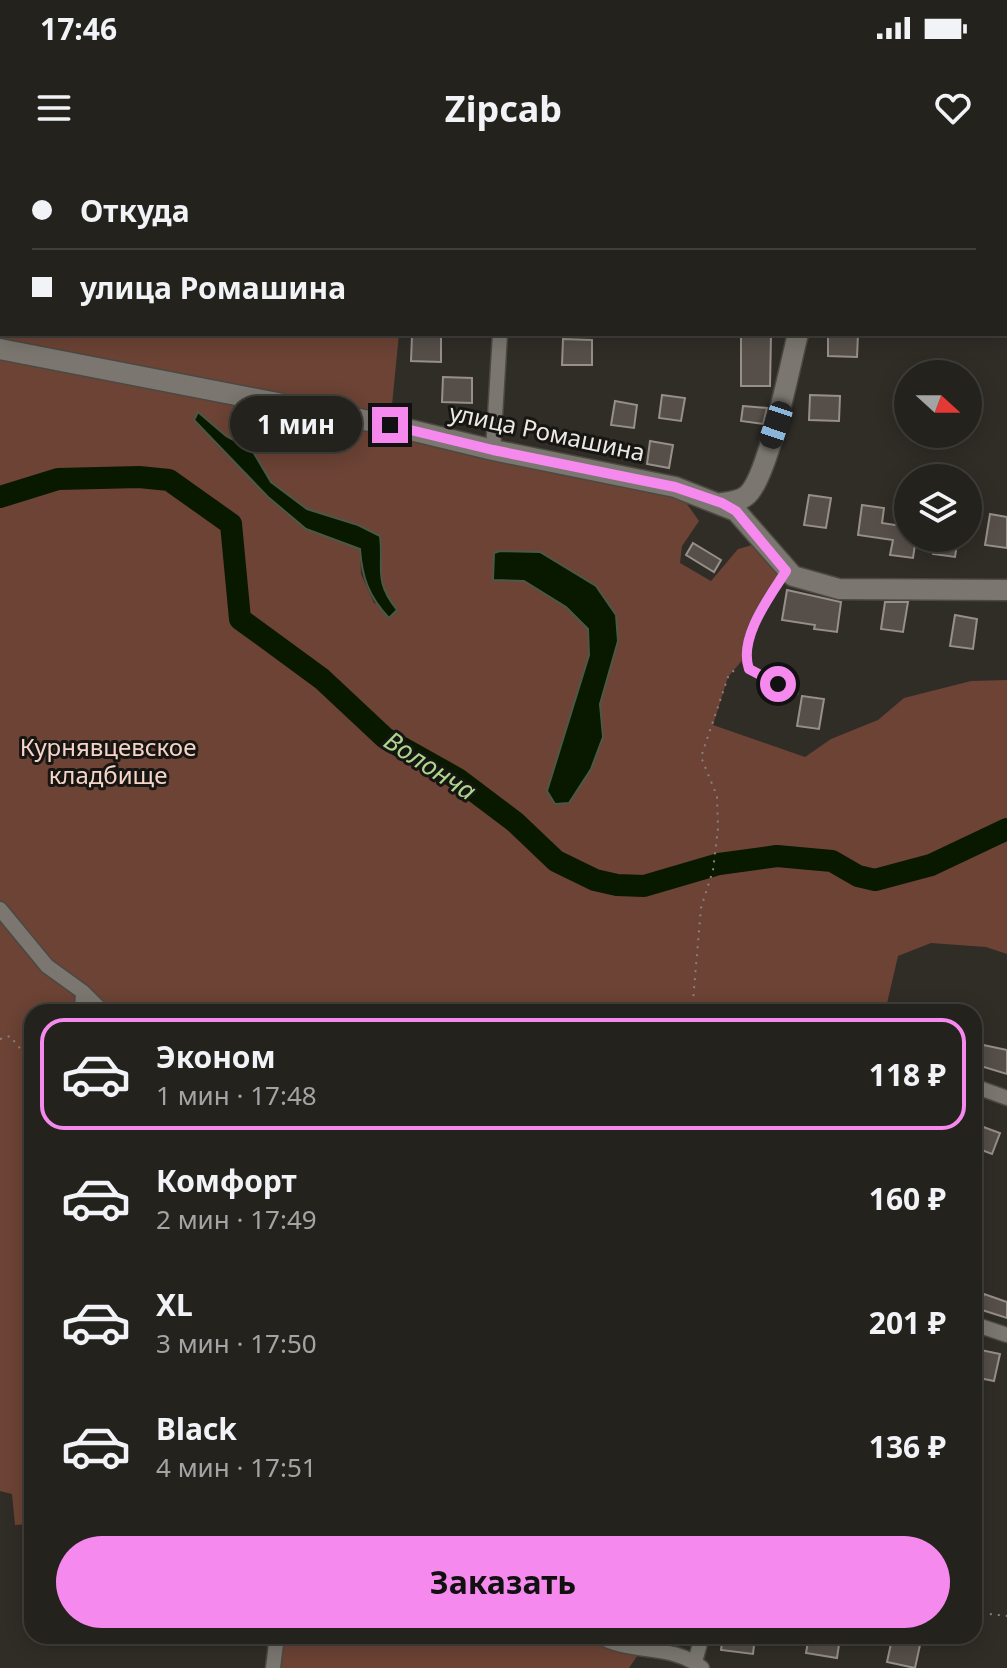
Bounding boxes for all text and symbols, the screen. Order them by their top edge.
text: 17:46 [40,8,117,49]
text: Zipcab [445,84,562,133]
icon: menu [32,86,76,130]
icon: heart [931,86,975,130]
text: Откуда [80,190,190,231]
text: улица Ромашина [80,267,346,308]
north arrow [894,360,982,448]
map controls [894,360,982,552]
street label: улица Ромашина [447,395,648,468]
callout: 1 мин [230,397,362,453]
car [757,398,795,452]
text: 1 мин [257,406,335,442]
route end [372,407,408,443]
button: layers [894,464,982,552]
route start [760,666,796,702]
water label: Волонча [378,722,484,808]
park label: Курнявцевское кладбище [20,730,196,791]
text: Эконом [156,1036,276,1077]
icon: car [60,1038,132,1110]
text: 118 ₽ [869,1054,946,1095]
text: 1 мин · 17:48 [156,1077,317,1113]
text: Комфорт [156,1160,297,1201]
icon: car [60,1162,132,1234]
text: 160 ₽ [869,1178,946,1219]
text: 2 мин · 17:49 [156,1201,317,1237]
text: XL [156,1284,193,1325]
icon: car [60,1286,132,1358]
text: 201 ₽ [869,1302,946,1343]
text: 3 мин · 17:50 [156,1325,317,1361]
text: Black [156,1408,237,1449]
icon: car [60,1410,132,1482]
text: 136 ₽ [869,1426,946,1467]
text: 4 мин · 17:51 [156,1449,317,1485]
button: Заказать [56,1536,950,1628]

